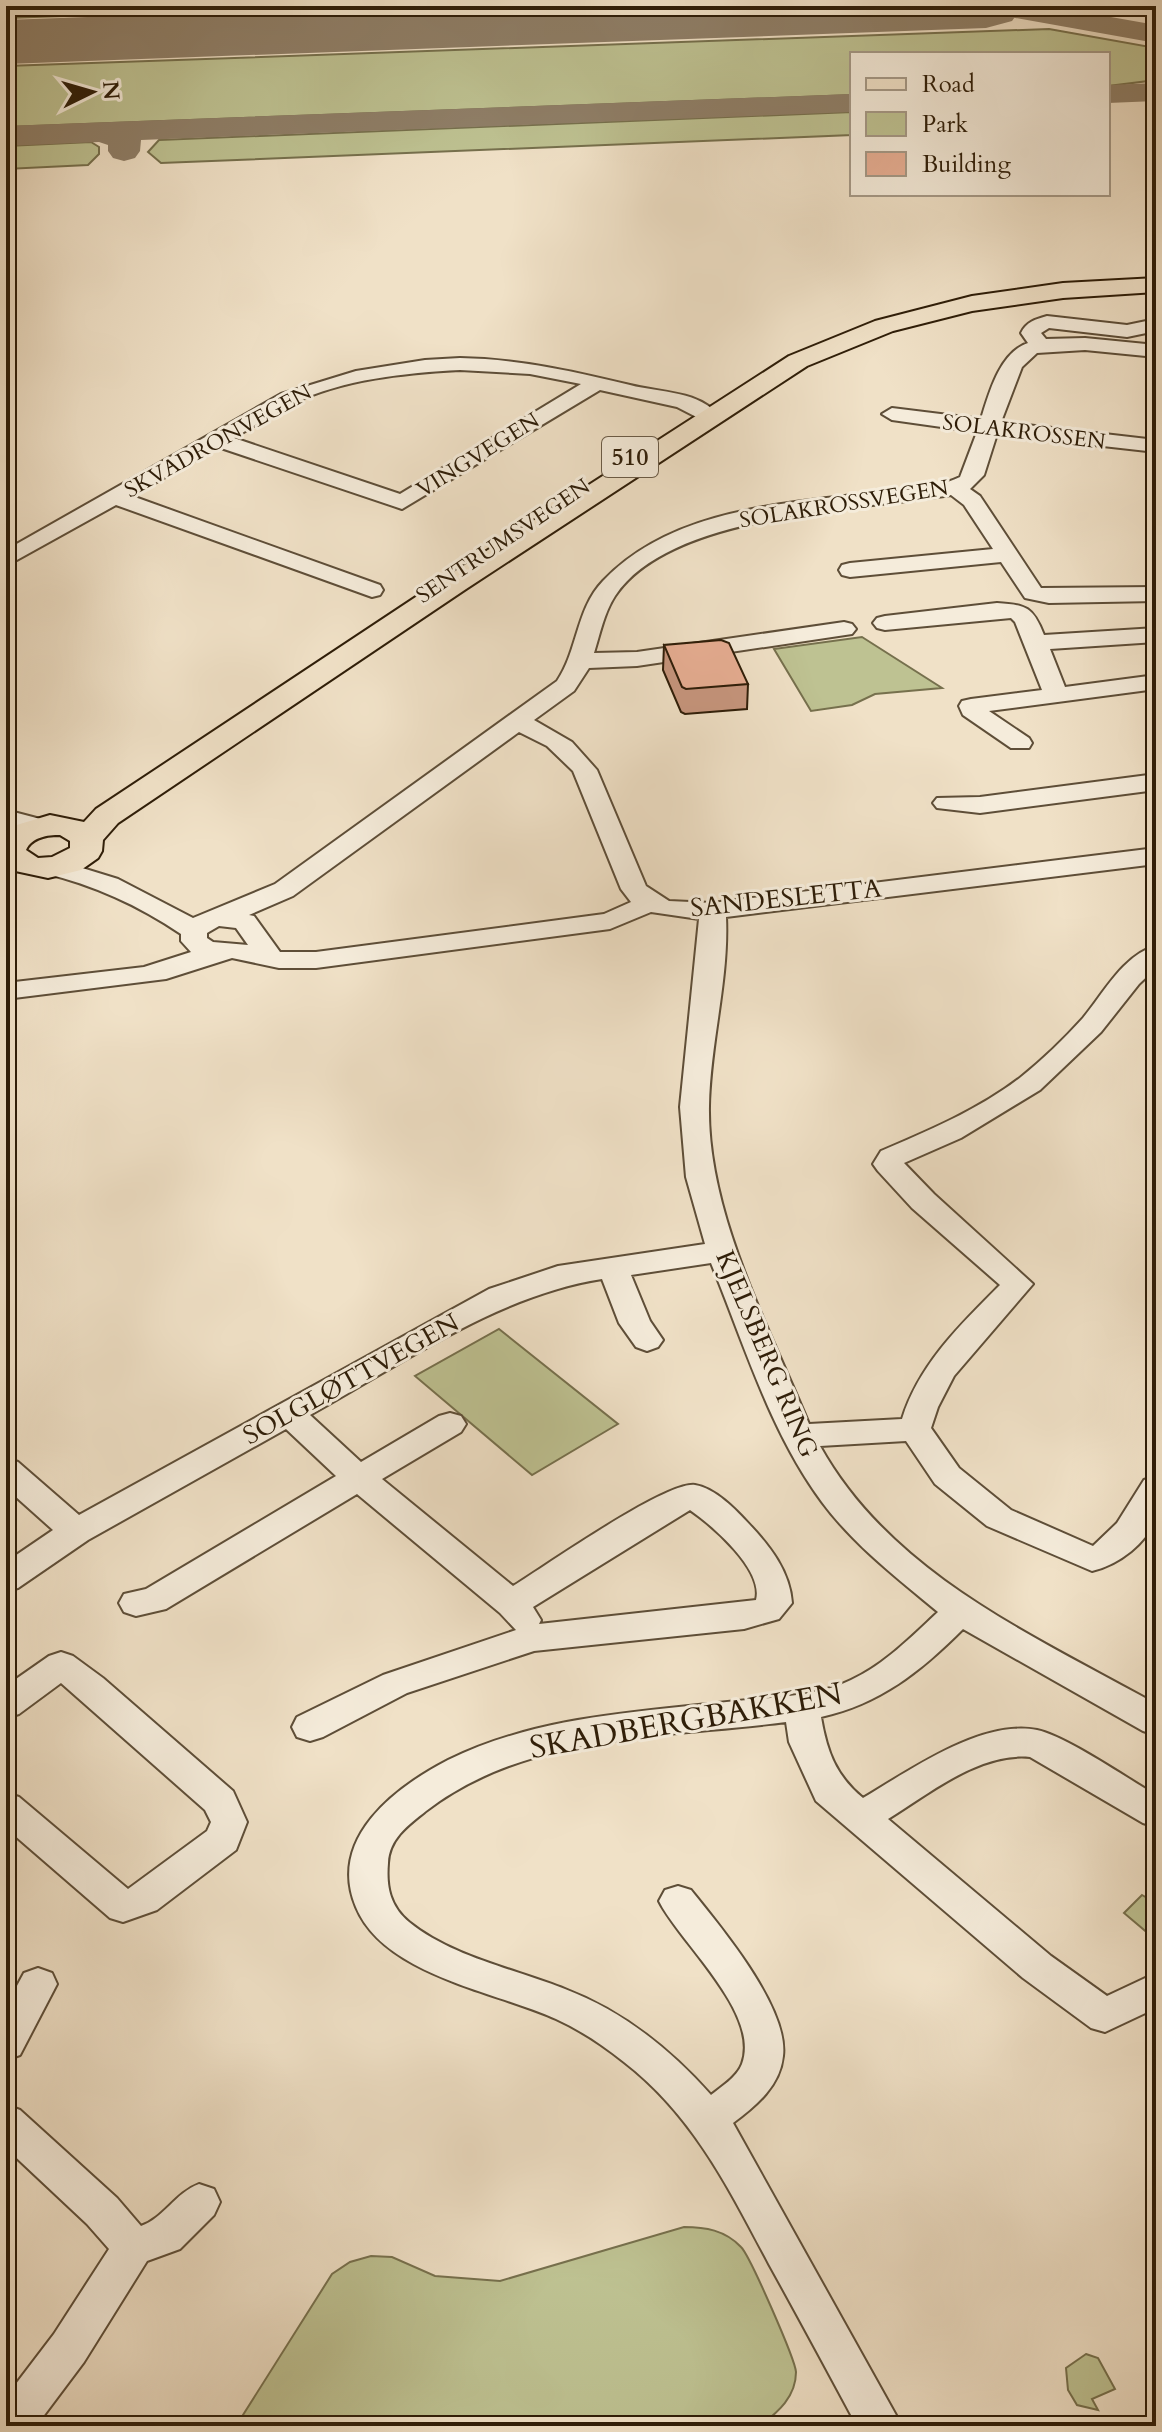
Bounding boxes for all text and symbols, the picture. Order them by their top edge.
north arrow [52,52,132,132]
legend [850,52,1110,196]
text: Road [922,68,975,101]
text: N [95,80,127,101]
text: Park [922,108,968,141]
text: Building [922,148,1012,181]
street label: SKVADRONVEGEN [119,377,317,505]
street label: VINGVEGEN [411,405,545,505]
street label: SOLAKROSSEN [941,407,1107,457]
road number: 510 [602,437,658,477]
street label: SENTRUMSVEGEN [410,471,596,610]
street label: SOLAKROSSVEGEN [737,473,951,535]
street label: SANDESLETTA [689,870,884,925]
street label: KJELSBERG RING [708,1245,826,1463]
street label: SOLGLØTTVEGEN [237,1305,465,1453]
street label: SKADBERGBAKKEN [526,1672,846,1770]

